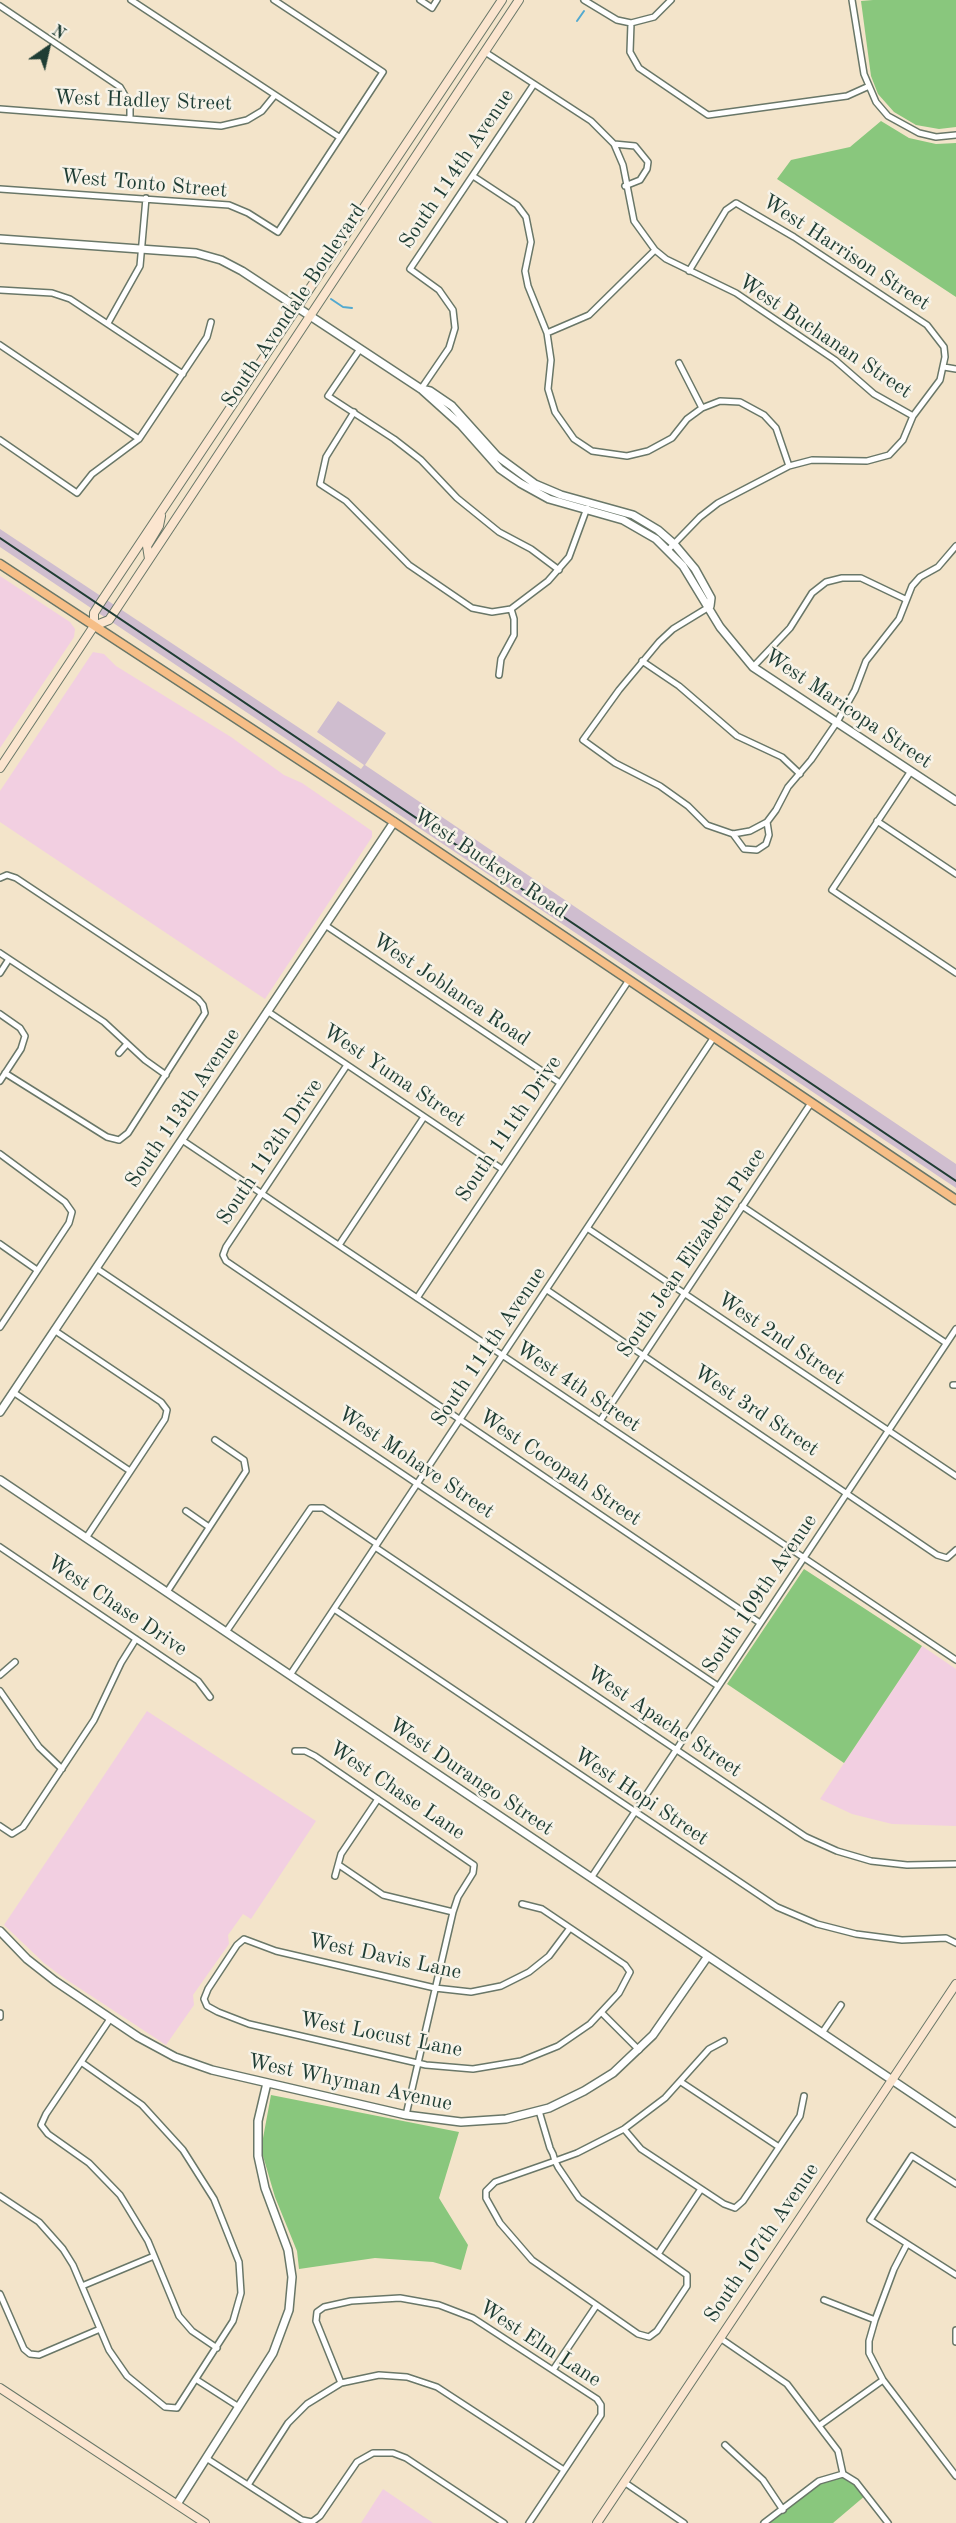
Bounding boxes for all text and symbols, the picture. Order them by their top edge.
north arrow [18,18,78,78]
text: N [49,23,68,43]
street label: South 114th Avenue [394,84,520,254]
street label: West Hadley Street [53,85,233,117]
street label: West Tonto Street [60,164,228,204]
street label: West Harrison Street [758,189,934,317]
street label: South Avondale Boulevard [216,199,372,413]
street label: West Buchanan Street [734,270,916,404]
street label: West Maricopa Street [759,643,937,775]
street label: West Buckeye Road [408,803,572,925]
street label: West Joblanca Road [367,928,535,1052]
street label: West Yuma Street [318,1019,470,1133]
street label: South 113th Avenue [120,1023,246,1193]
street label: South 111th Drive [451,1051,567,1207]
street label: South 112th Drive [212,1074,328,1230]
street label: South Jean Elizabeth Place [612,1143,772,1363]
street label: South 111th Avenue [426,1262,552,1432]
street label: West 2nd Street [712,1287,850,1391]
street label: West 4th Street [511,1336,645,1438]
street label: West 3rd Street [689,1360,823,1462]
street label: West Mohave Street [333,1401,499,1525]
street label: West Cocopah Street [474,1404,646,1532]
street label: South 109th Avenue [697,1509,823,1679]
street label: West Chase Drive [42,1550,192,1662]
street label: West Apache Street [582,1661,746,1783]
street label: West Durango Street [384,1712,558,1842]
street label: West Chase Lane [324,1736,470,1846]
street label: West Hopi Street [569,1743,713,1851]
street label: West Davis Lane [306,1928,464,1986]
street label: West Locust Lane [298,2007,464,2063]
street label: West Whyman Avenue [245,2049,455,2117]
street label: South 107th Avenue [699,2158,825,2328]
street label: West Elm Lane [474,2295,606,2393]

